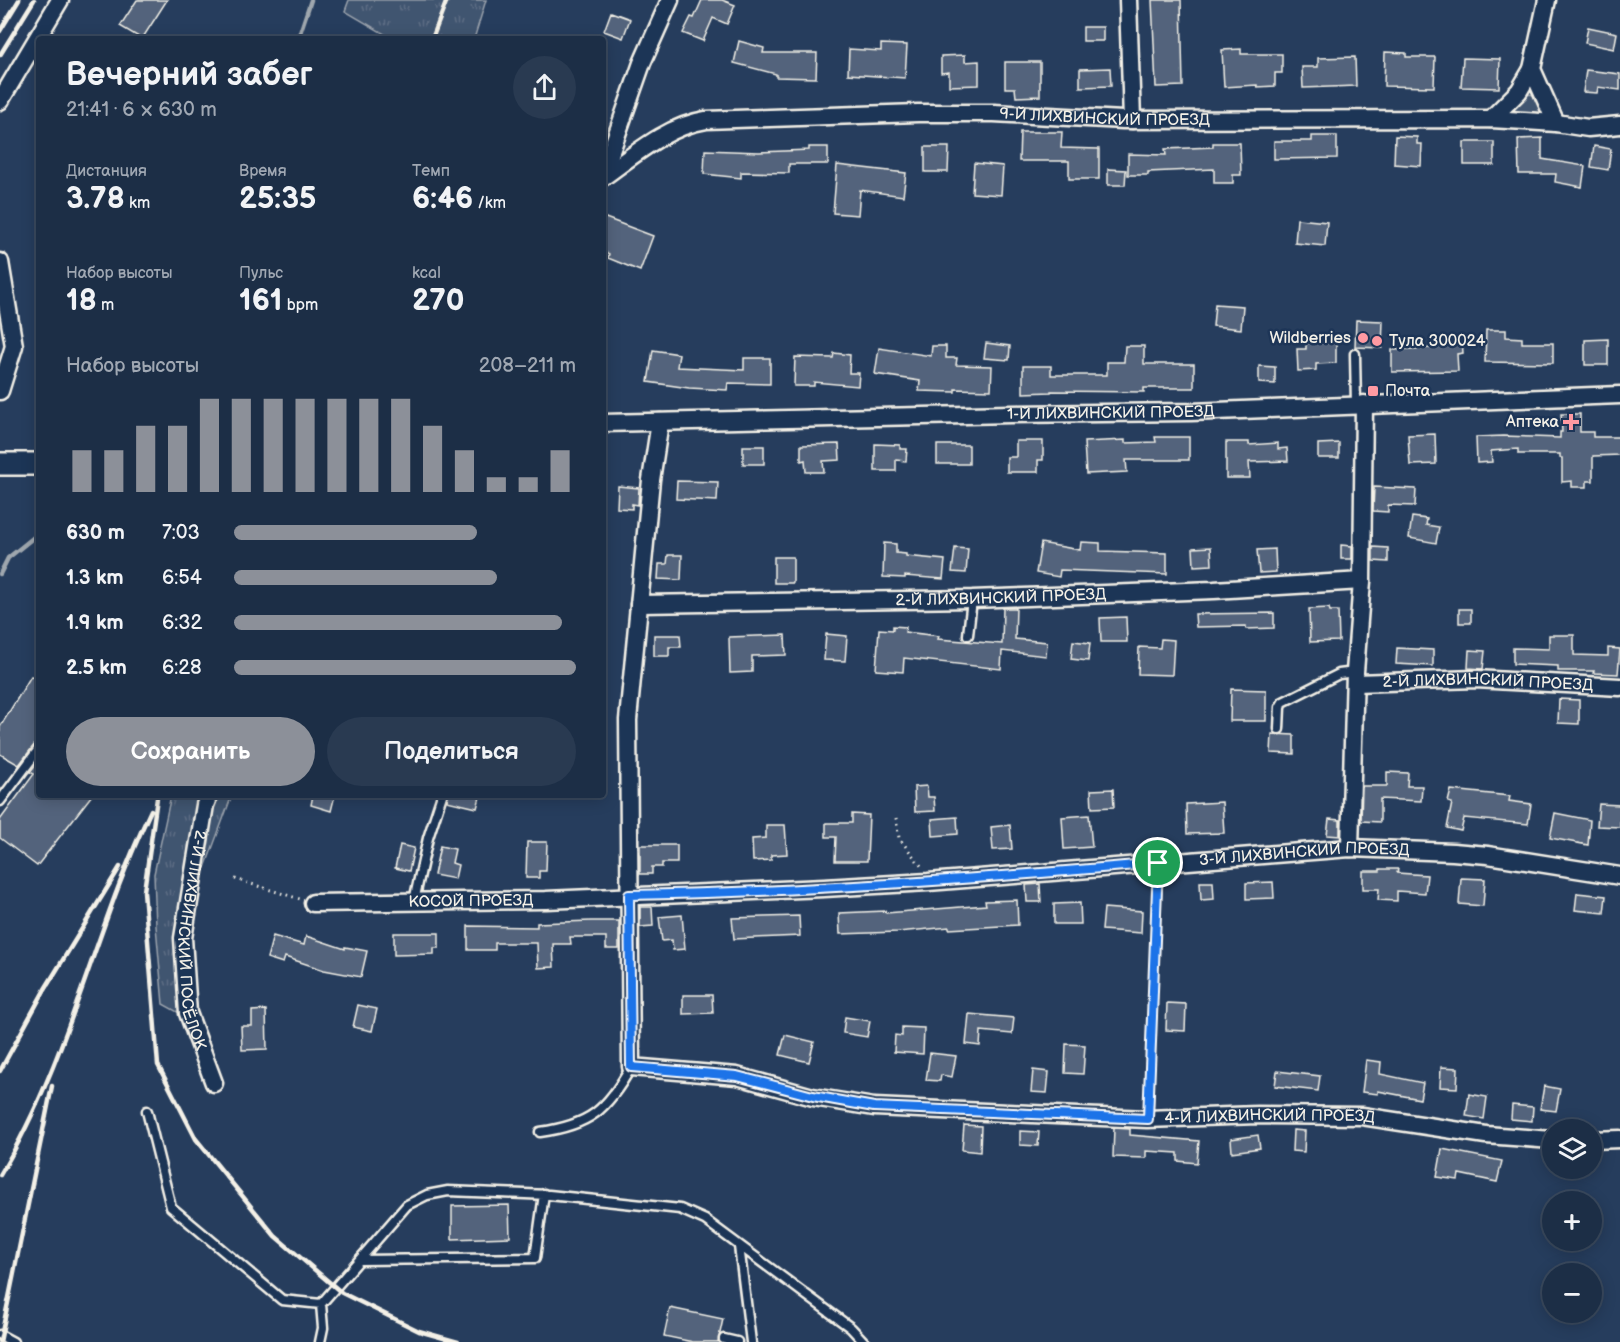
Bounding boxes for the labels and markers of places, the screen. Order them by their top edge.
place label: Wildberries [1270,329,1351,348]
marker: Wildberries [1356,331,1370,345]
place label: Тула 300024 [1389,332,1486,351]
marker: Тула 300024 [1370,334,1384,348]
place label: Почта [1385,382,1431,401]
marker: Почта [1366,384,1380,398]
place label: Аптека [1505,413,1560,432]
marker: Аптека [1564,415,1578,429]
pin [1132,837,1183,888]

